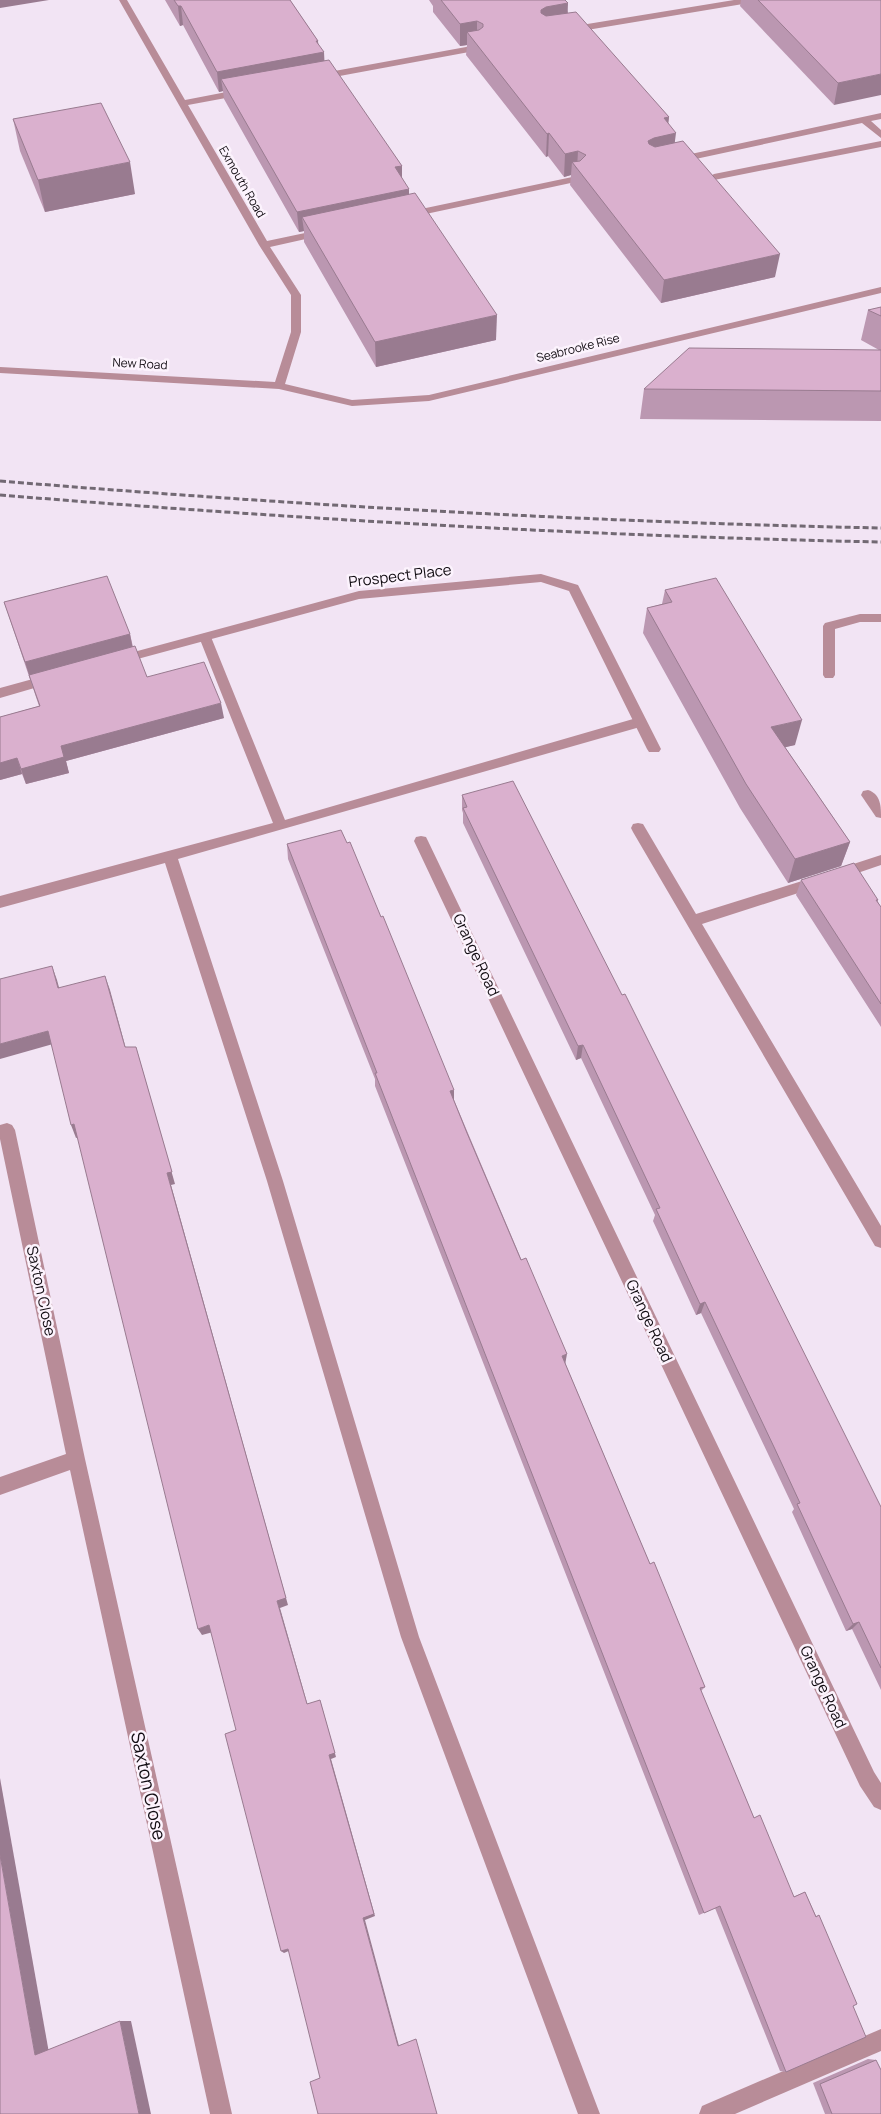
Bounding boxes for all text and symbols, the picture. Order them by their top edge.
street label: Exmouth Road [215,143,270,221]
street label: Seabrooke Rise [534,329,621,366]
street label: New Road [112,354,168,373]
street label: Prospect Place [347,559,453,592]
street label: Grange Road [448,910,505,1000]
street label: Saxton Close [22,1244,61,1338]
street label: Grange Road [621,1276,678,1366]
street label: Grange Road [795,1642,852,1732]
street label: Saxton Close [126,1730,172,1842]

